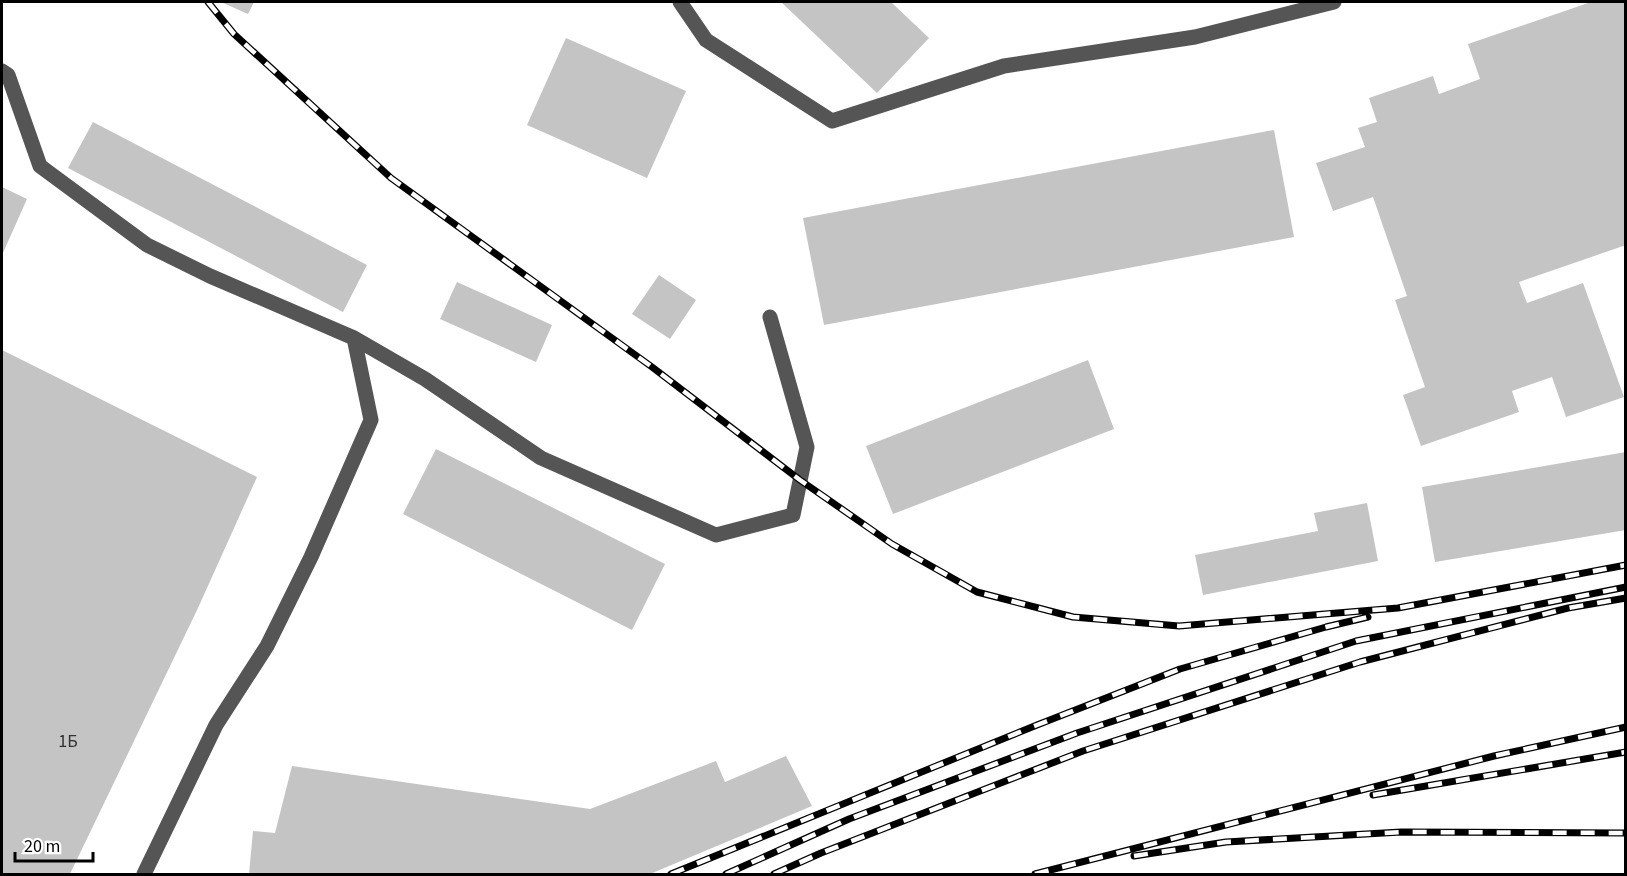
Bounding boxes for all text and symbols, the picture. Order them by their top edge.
house number: 1Б [58,729,78,754]
scale bar [15,825,93,863]
text: 20 m [24,834,60,859]

